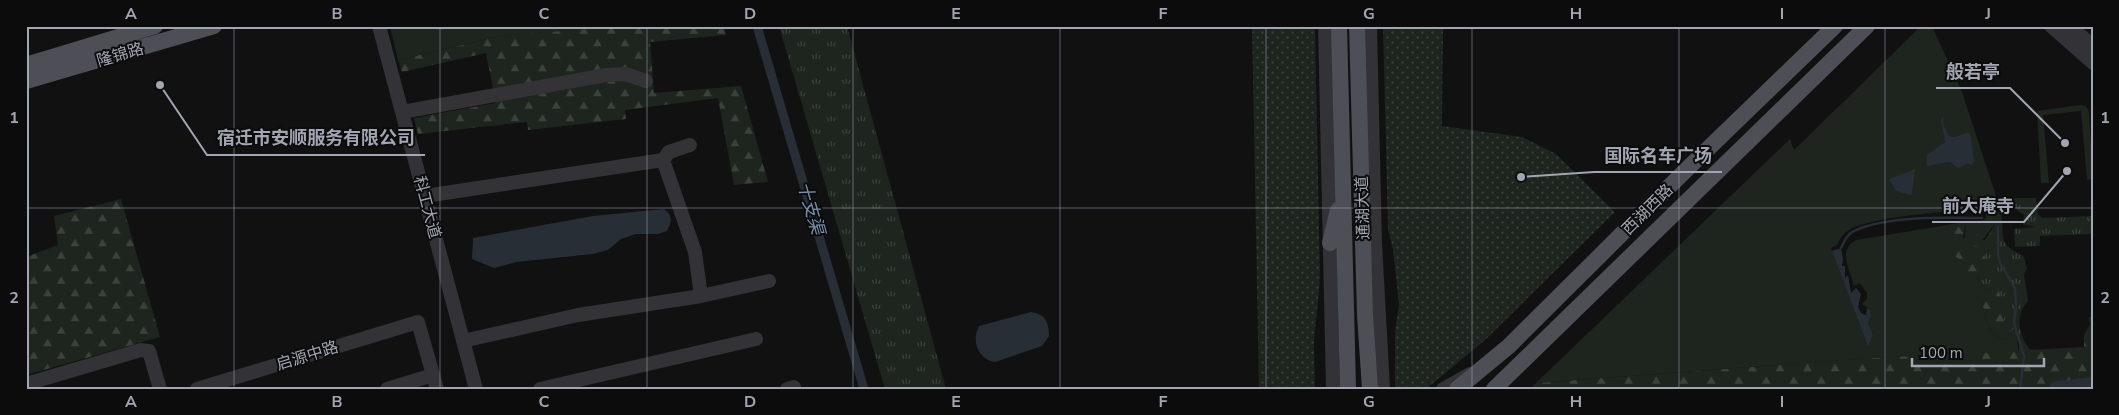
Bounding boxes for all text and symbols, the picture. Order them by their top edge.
text: A [125,3,137,25]
text: B [331,3,343,25]
text: C [539,3,550,25]
text: D [744,3,756,25]
text: E [951,3,961,25]
text: F [1159,3,1168,25]
text: G [1363,3,1375,25]
text: H [1570,3,1582,25]
text: I [1780,3,1784,25]
text: J [1984,3,1991,25]
street label: 隆锦路 [94,38,146,72]
callout: 般若亭 [1936,55,2010,88]
text: 般若亭 [1946,60,2000,84]
text: 1 [9,107,19,129]
text: 1 [2100,107,2110,129]
callout: 宿迁市安顺服务有限公司 [207,122,425,155]
text: 宿迁市安顺服务有限公司 [217,126,415,150]
callout: 国际名车广场 [1594,139,1722,172]
text: 国际名车广场 [1604,144,1712,168]
street label: 科工大道 [408,173,446,241]
street label: 通湖大道 [1351,176,1375,240]
water label: 十支渠 [792,179,831,240]
street label: 西湖西路 [1617,179,1678,240]
callout: 前大庵寺 [1932,189,2024,222]
text: 前大庵寺 [1942,194,2014,218]
text: 2 [9,287,19,309]
text: 2 [2100,287,2110,309]
scale bar [1912,335,2044,367]
street label: 启源中路 [273,336,341,376]
text: 100 m [1919,343,1963,363]
text: A [125,391,137,413]
text: B [331,391,343,413]
text: C [539,391,550,413]
text: D [744,391,756,413]
text: E [951,391,961,413]
text: F [1159,391,1168,413]
text: G [1363,391,1375,413]
text: H [1570,391,1582,413]
text: I [1780,391,1784,413]
text: J [1984,391,1991,413]

